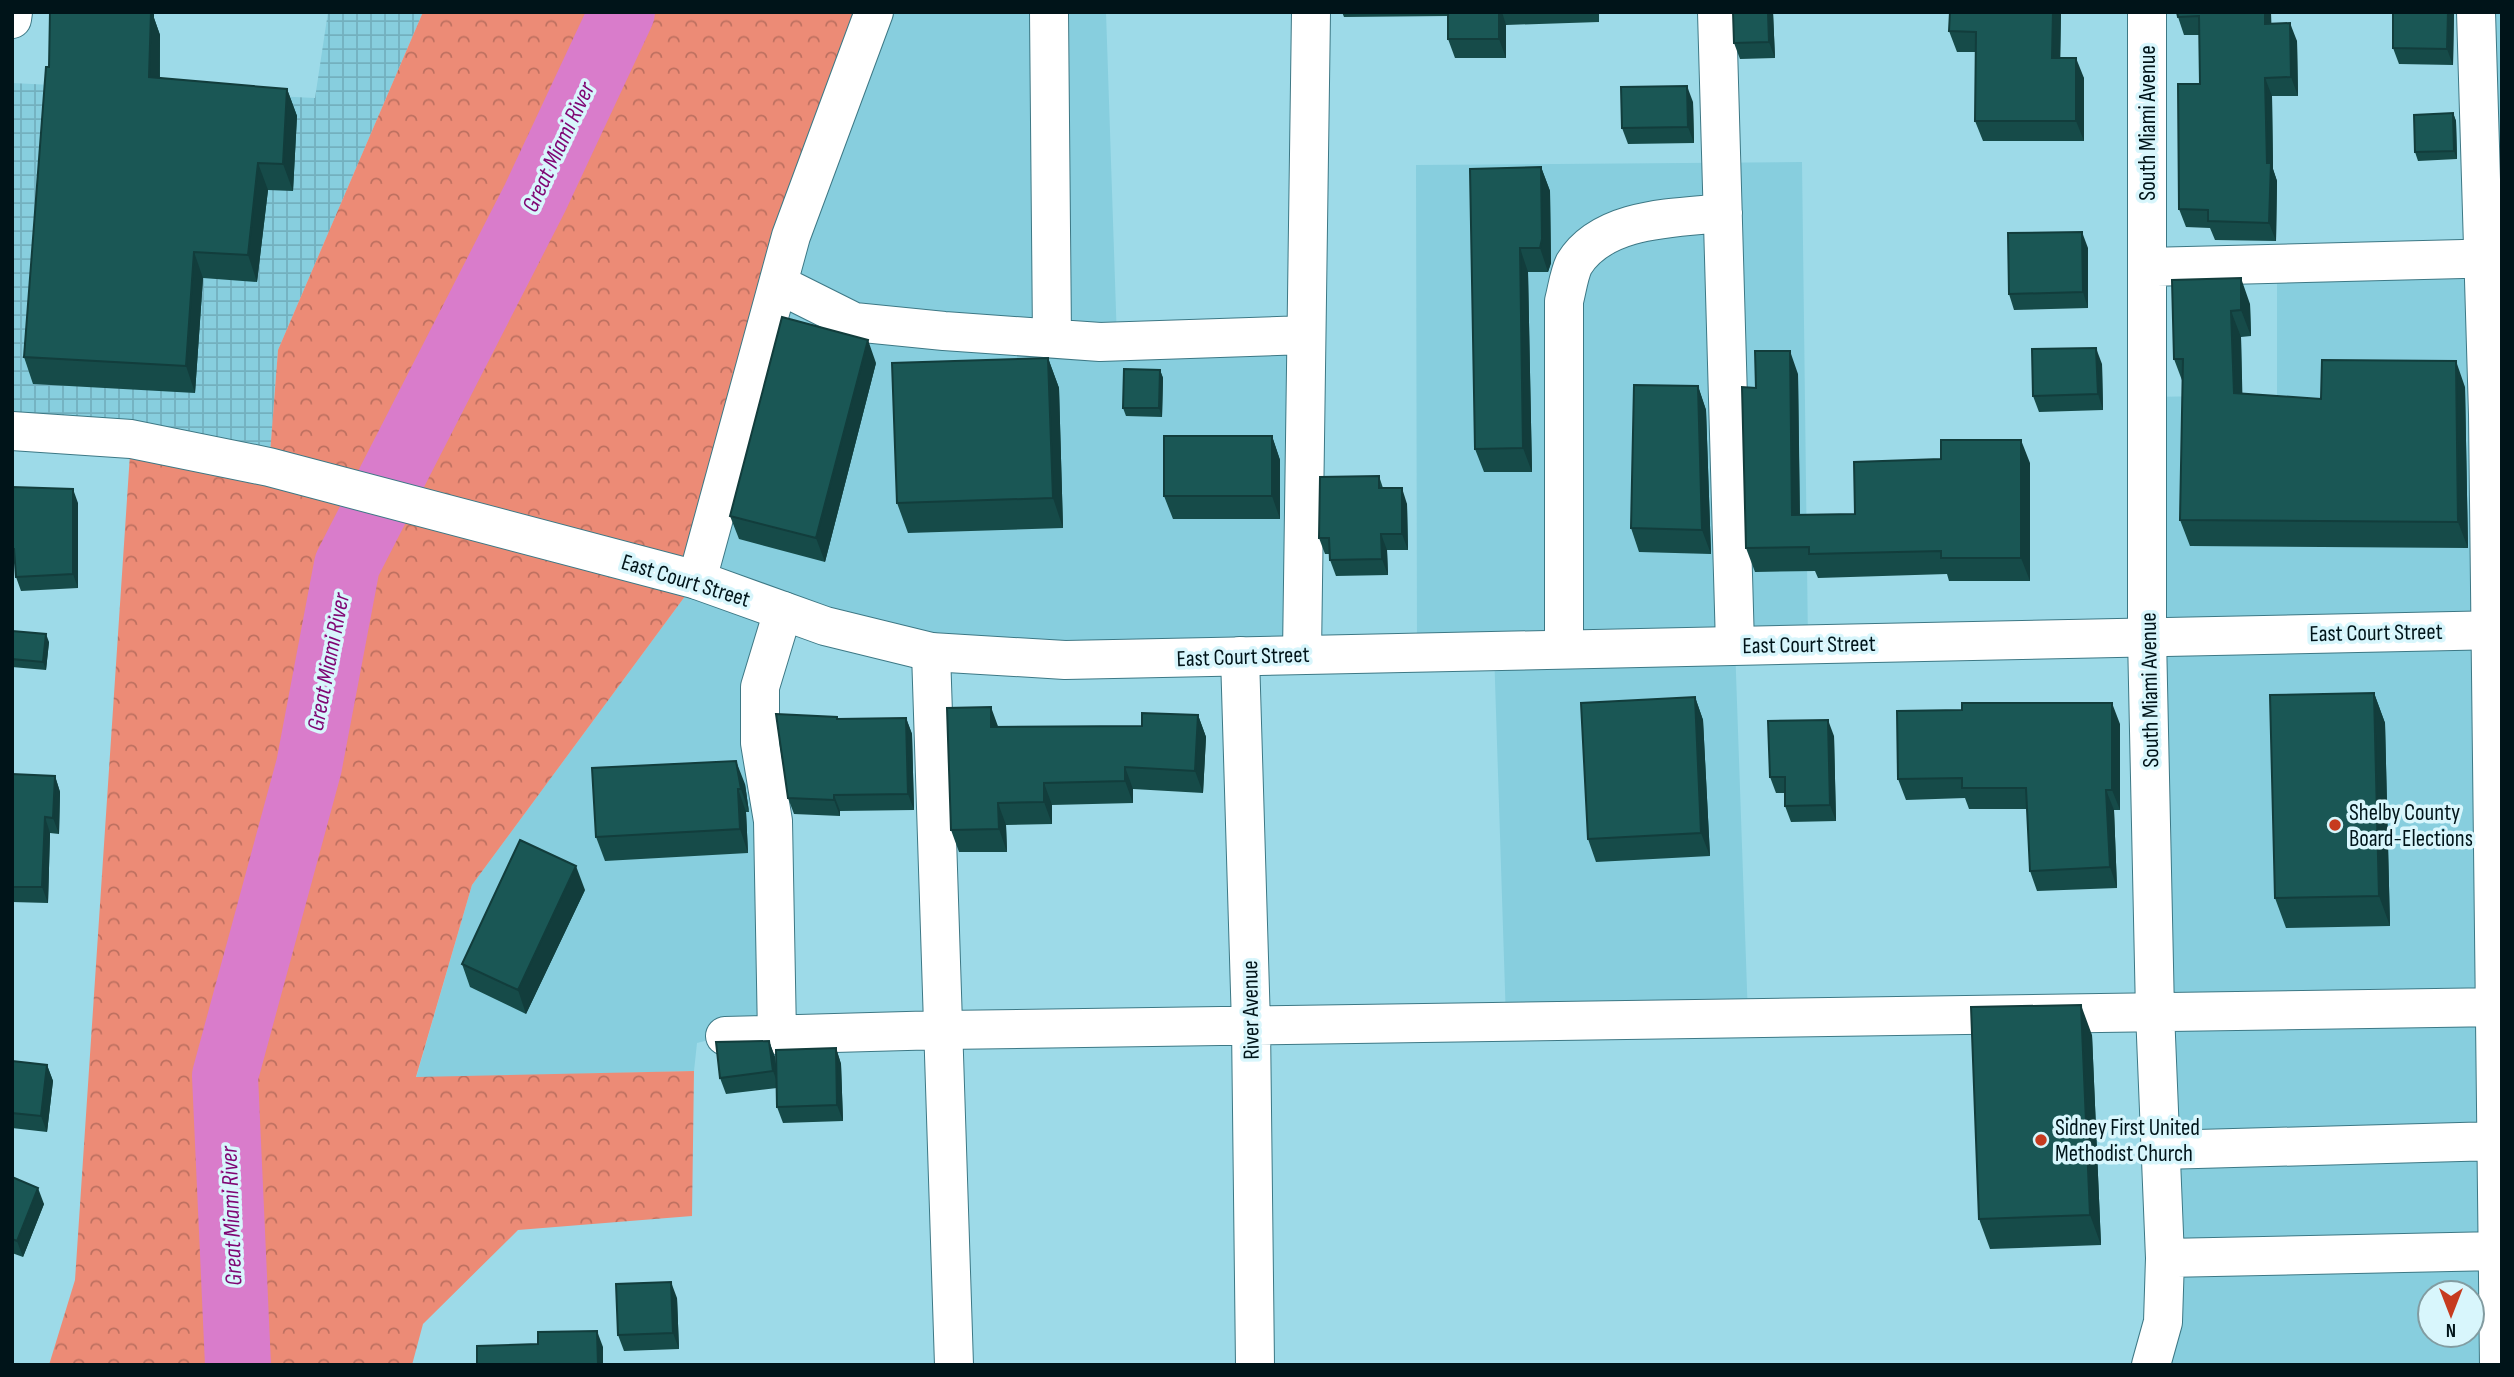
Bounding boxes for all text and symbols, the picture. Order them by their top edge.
street label: South Miami Avenue [2134,45,2162,201]
water label: Great Miami River [516,77,602,217]
street label: East Court Street [618,548,753,614]
water label: Great Miami River [301,590,356,733]
street label: South Miami Avenue [2135,612,2165,768]
street label: East Court Street [2309,618,2443,648]
street label: East Court Street [1742,630,1876,660]
street label: East Court Street [1176,641,1310,673]
place label: Shelby County Board-Elections [2349,799,2473,853]
marker: Shelby County Board-Elections [2327,817,2343,833]
street label: River Avenue [1236,960,1266,1060]
place label: Sidney First United Methodist Church [2055,1114,2200,1168]
marker: Sidney First United Methodist Church [2033,1132,2049,1148]
water label: Great Miami River [215,1144,248,1286]
north arrow [2416,1279,2486,1349]
text: N [2446,1318,2456,1341]

